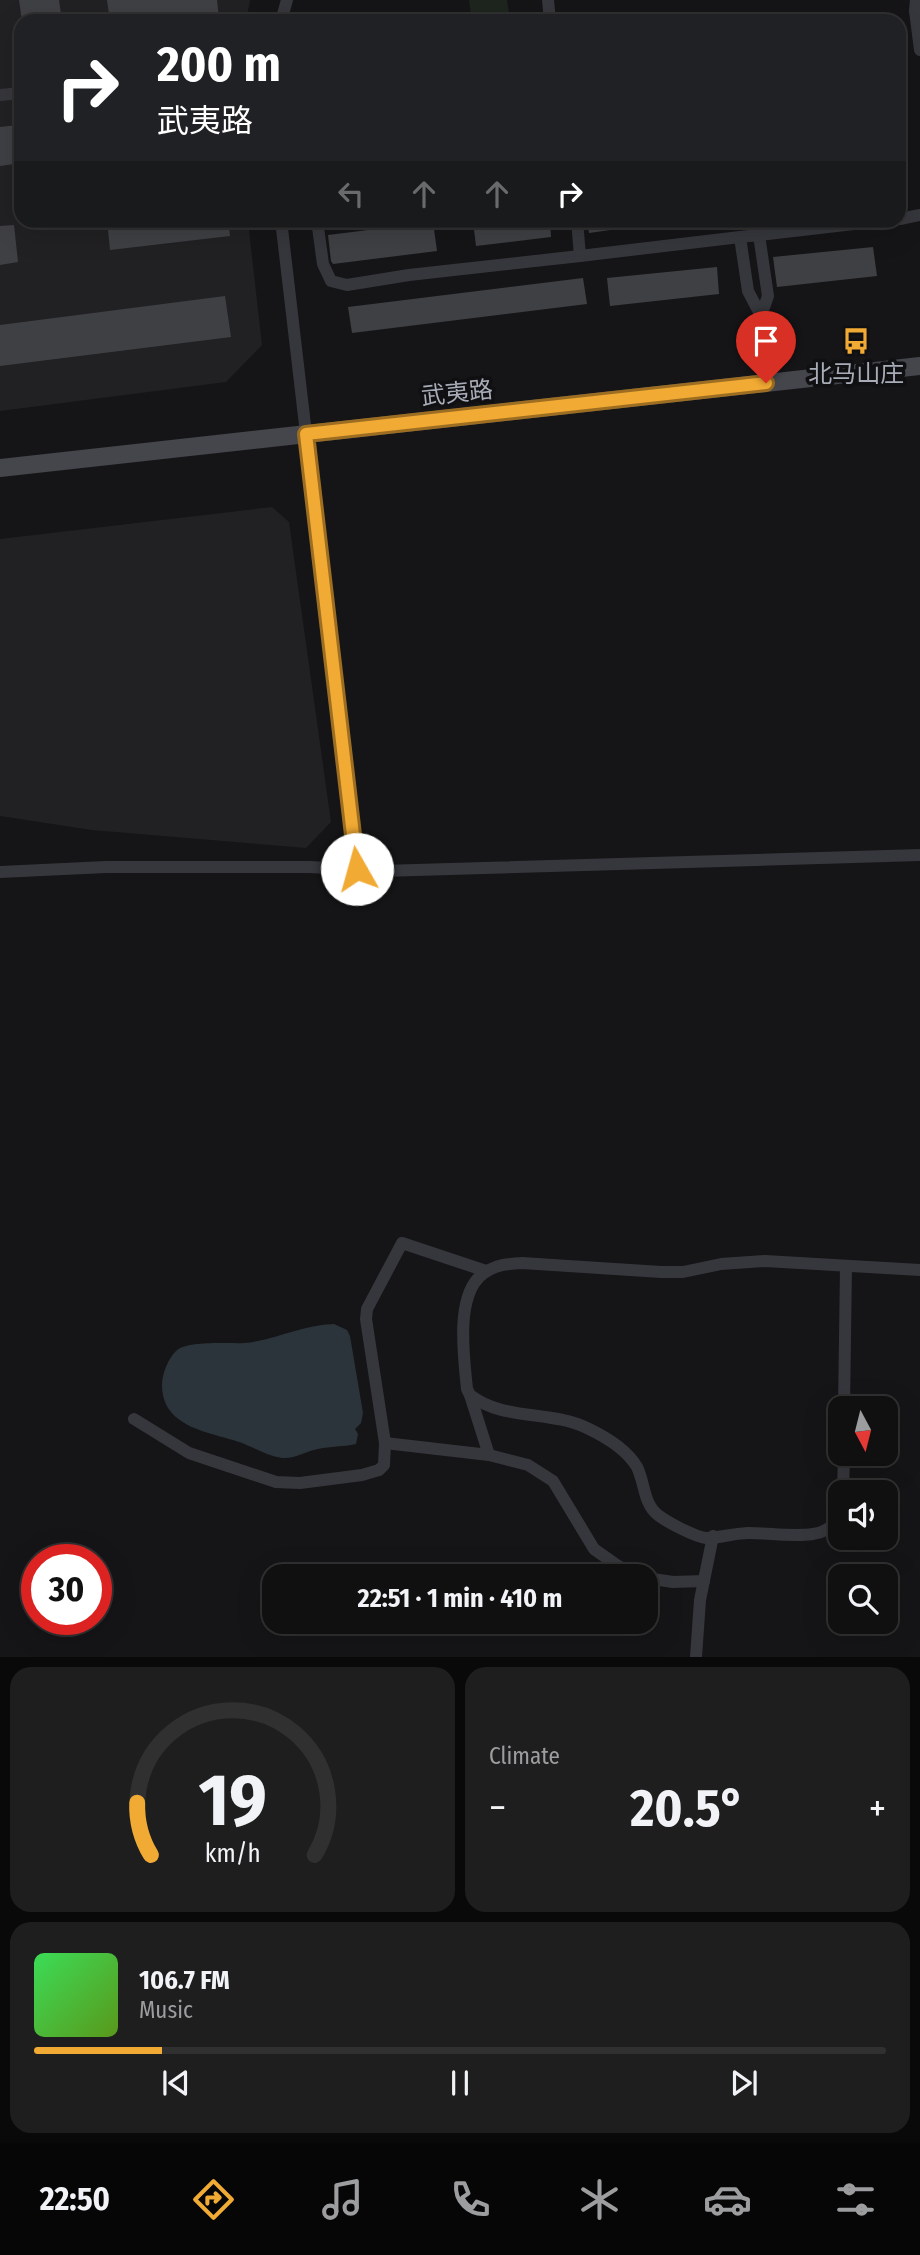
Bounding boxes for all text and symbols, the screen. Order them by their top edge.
text: 200 m [157,35,281,94]
icon: right [42,42,133,133]
text: 武夷路 [157,102,253,140]
icon: left [332,175,370,213]
icon: ahead [405,175,443,213]
icon: ahead [478,175,516,213]
icon: right [551,175,589,213]
pin [736,311,796,383]
icon: arrive [747,322,785,360]
bus stop icon: 北马山庄 [841,326,871,356]
place label: 北马山庄 [808,360,904,388]
street label: 武夷路 [420,375,494,411]
position arrow [320,832,394,906]
north arrow [828,1396,898,1466]
map controls [828,1396,898,1634]
button: sound [828,1480,898,1550]
speed limit sign: 30 [21,1544,112,1635]
button: search [828,1564,898,1634]
text: 22:51 · 1 min · 410 m [358,1583,562,1614]
text: Climate [489,1742,560,1770]
text: 19 [198,1758,267,1845]
text: 20.5° [630,1777,745,1840]
text: − [489,1785,506,1831]
text: + [869,1785,886,1831]
text: km/h [205,1839,260,1869]
text: 106.7 FM [139,1965,230,1996]
text: Music [139,1996,193,2024]
icon: previous [157,2064,195,2102]
icon: pause [441,2064,479,2102]
icon: next [725,2064,763,2102]
icon: directions [189,2175,238,2224]
icon: music [318,2175,367,2224]
icon: phone [446,2175,495,2224]
icon: climate [575,2175,624,2224]
icon: car [703,2175,752,2224]
icon: filters [831,2175,880,2224]
text: 22:50 [40,2180,110,2218]

